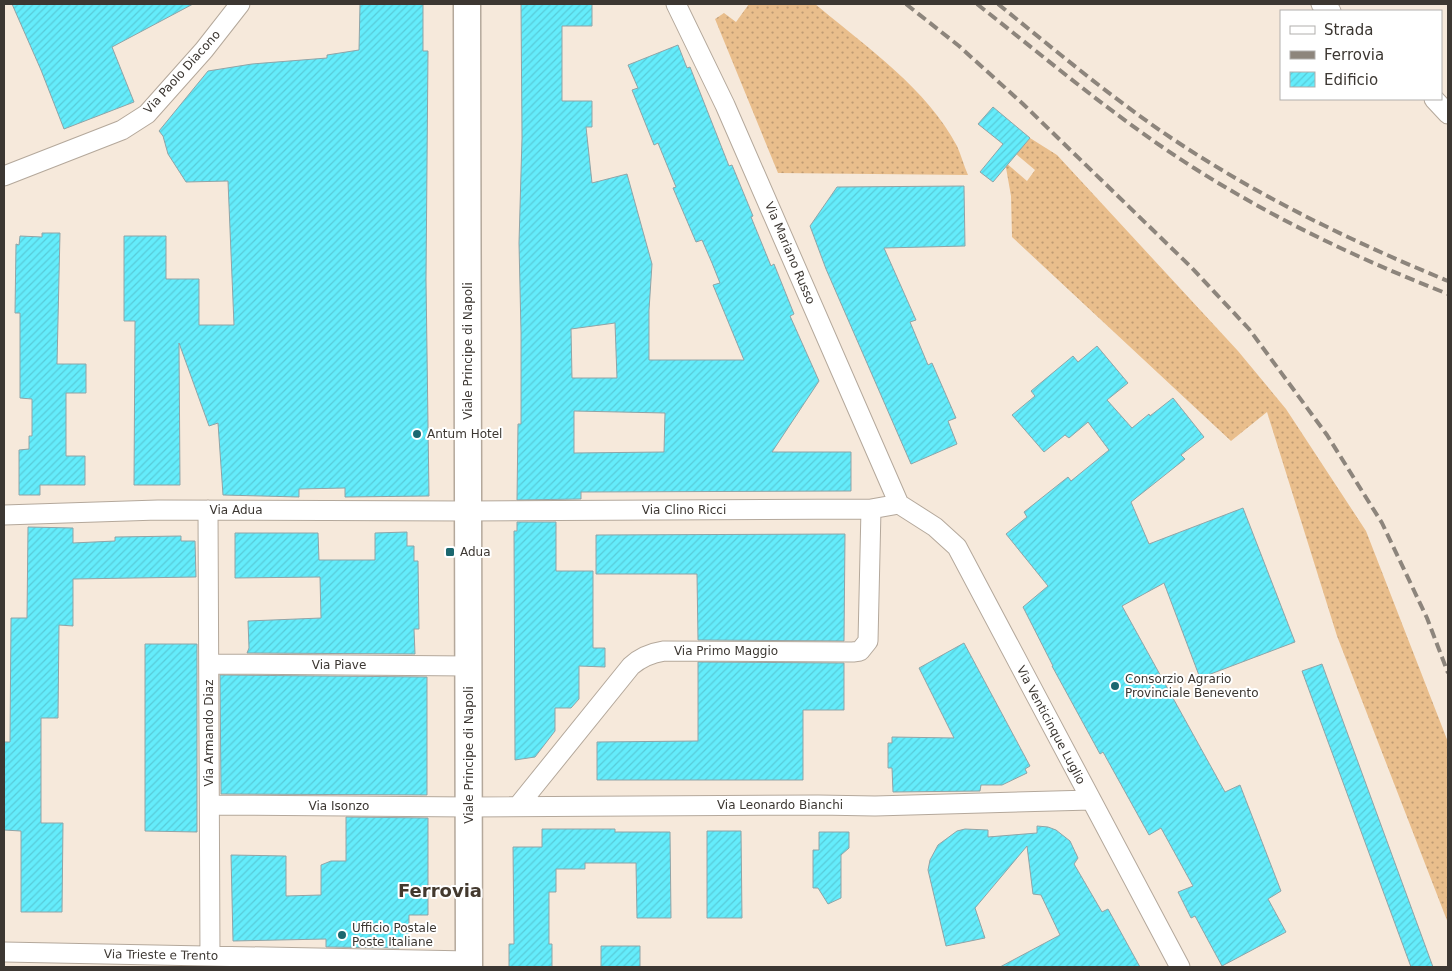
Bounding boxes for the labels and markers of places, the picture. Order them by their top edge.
place label: Antum Hotel [427,427,502,441]
marker: Antum Hotel [411,428,423,440]
place label: Adua [460,545,491,559]
marker: Adua [444,546,456,558]
place label: Consorzio Agrario Provinciale Benevento [1125,672,1259,700]
marker: Consorzio Agrario Provinciale Benevento [1109,680,1121,692]
place label: Ufficio Postale Poste Italiane [352,921,437,949]
marker: Ufficio Postale Poste Italiane [336,929,348,941]

